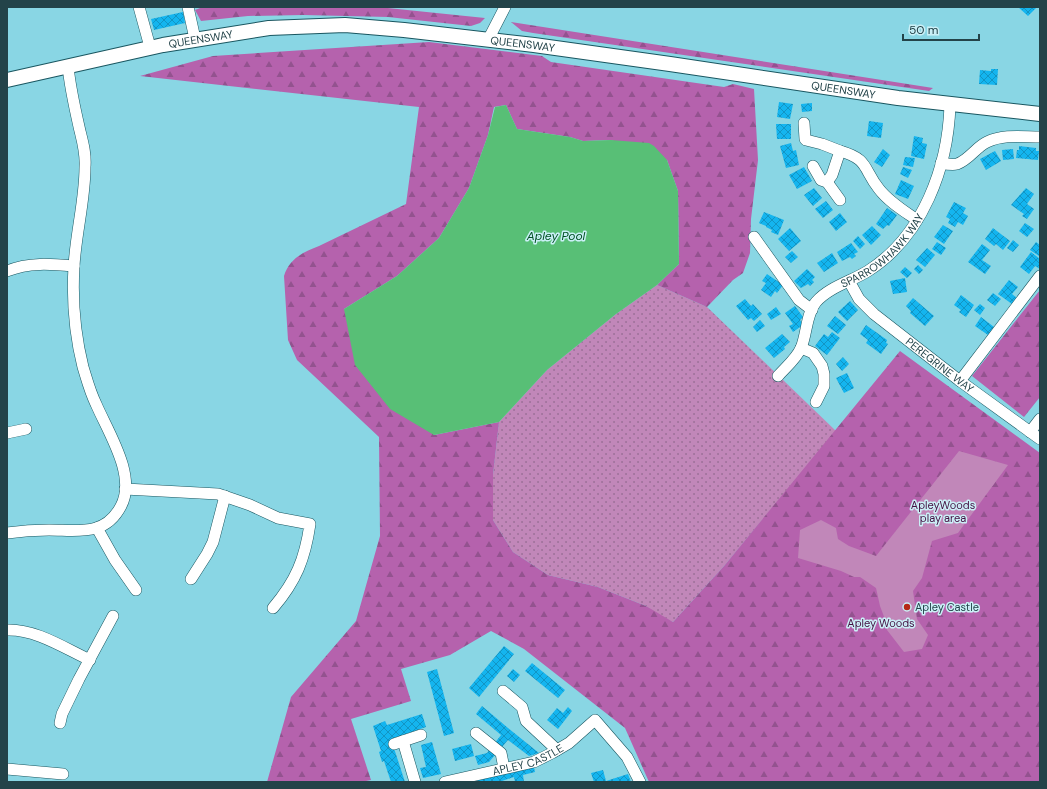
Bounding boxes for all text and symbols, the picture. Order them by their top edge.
scale bar [903,16,979,42]
text: 50 m [909,22,938,38]
street label: QUEENSWAY [168,27,234,51]
street label: QUEENSWAY [490,33,556,55]
street label: QUEENSWAY [810,78,877,102]
street label: SPARROWHAWK WAY [838,210,927,291]
water label: Apley Pool [526,228,586,244]
street label: PEREGRINE WAY [903,334,977,396]
park label: ApleyWoods play area [911,498,975,525]
place label: Apley Castle [915,600,979,614]
marker: Apley Castle [902,602,912,612]
park label: Apley Woods [847,616,915,630]
street label: APLEY CASTLE [491,741,566,778]

